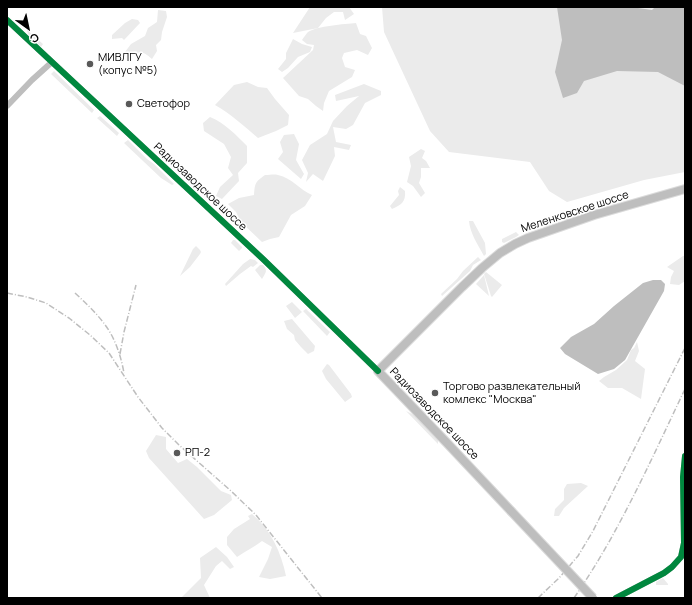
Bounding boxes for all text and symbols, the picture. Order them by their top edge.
north arrow [8,8,48,48]
text: С [27,30,42,47]
place label: МИВЛГУ (копус №5) [98,51,158,77]
marker: МИВЛГУ (копус №5) [85,59,95,69]
place label: Светофор [137,97,190,111]
marker: Светофор [124,99,134,109]
street label: Радиозаводское шоссе [151,140,249,234]
street label: Меленковское шоссе [519,188,631,236]
street label: Радиозаводское шоссе [387,365,481,463]
place label: Торгово развлекательный комлекс "Москва" [443,380,580,406]
marker: Торгово развлекательный комлекс "Москва" [430,388,440,398]
place label: РП-2 [185,446,210,460]
marker: РП-2 [172,448,182,458]

